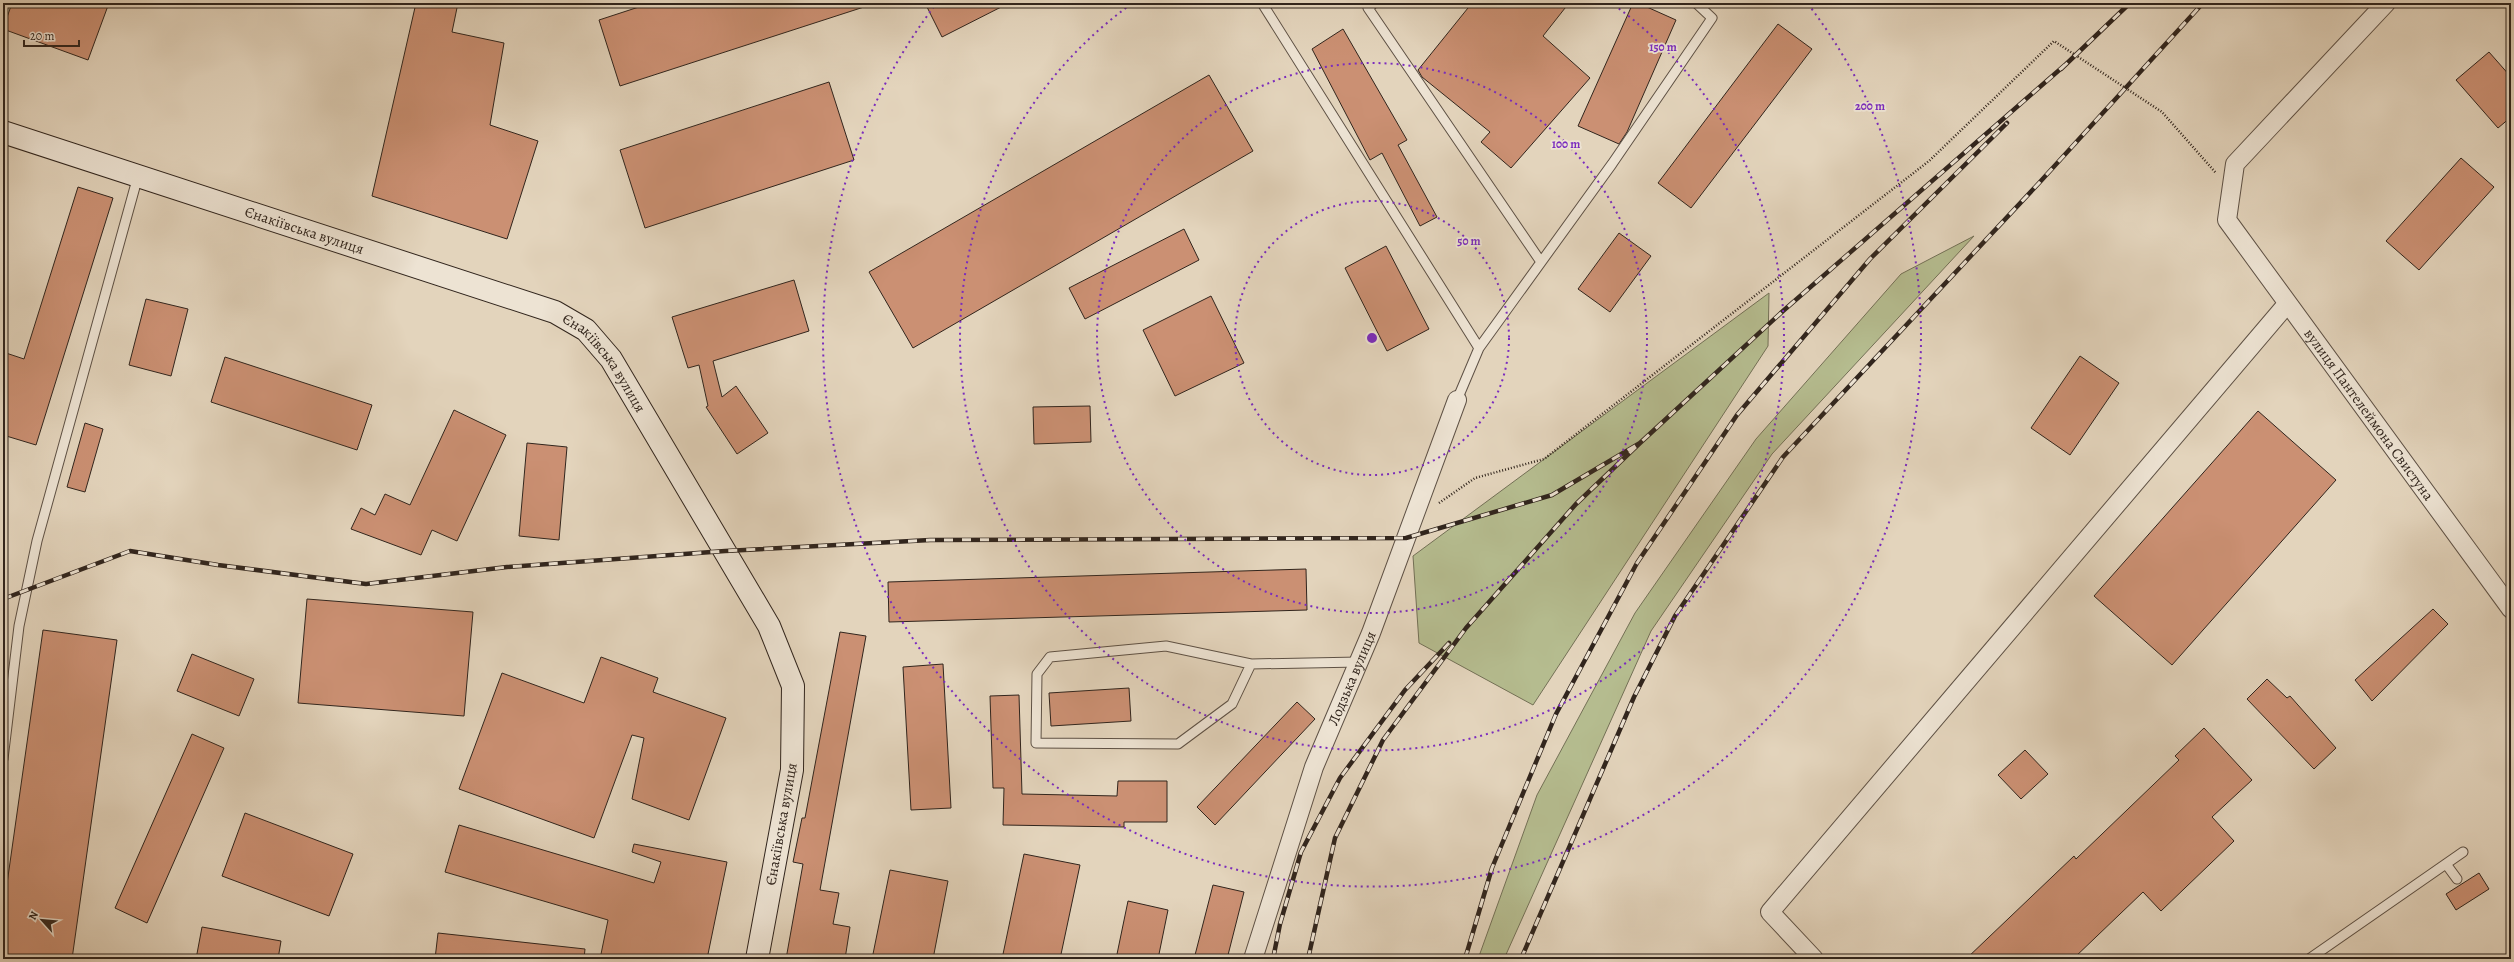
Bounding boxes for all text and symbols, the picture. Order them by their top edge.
scale bar [24,22,79,48]
text: 20 m [30,28,54,44]
text: 150 m [1649,39,1677,55]
text: 200 m [1855,98,1885,114]
text: 100 m [1552,136,1580,152]
street label: Єнакіївська вулиця [242,202,367,259]
text: 50 m [1457,233,1481,249]
street label: Єнакіївська вулиця [559,308,650,416]
street label: вулиця Пантелеймона Свистуна [2299,324,2438,505]
centre of rings [1365,331,1379,345]
street label: Лодзька вулиця [1323,628,1381,728]
street label: Єнакіївська вулиця [760,761,802,887]
north arrow [22,900,62,940]
text: N [25,909,42,923]

